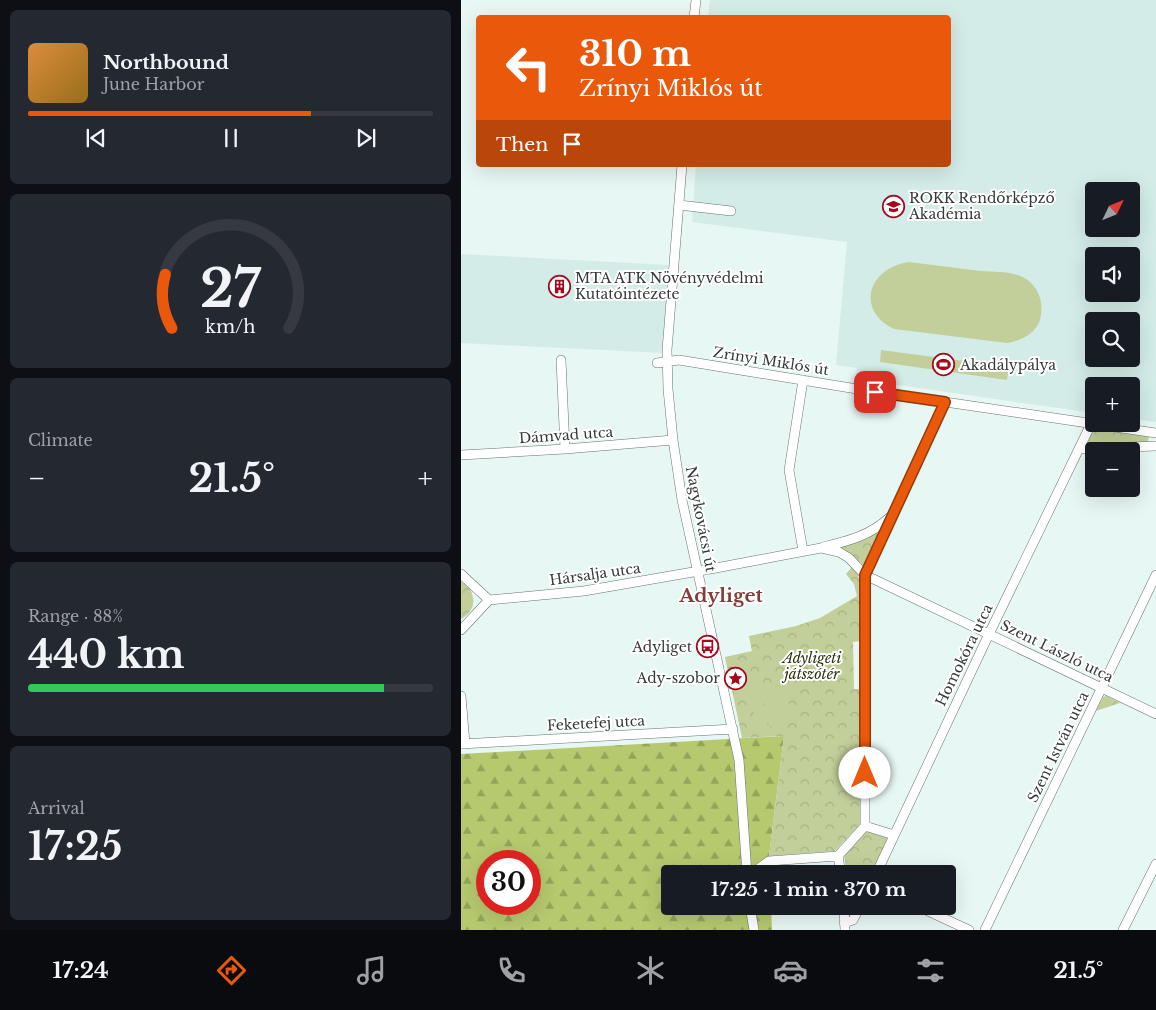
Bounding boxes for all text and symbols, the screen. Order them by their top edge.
text: 310 m [579,32,691,75]
icon: left [496,35,561,100]
text: Northbound [103,51,229,74]
text: June Harbor [103,74,204,94]
text: Zrínyi Miklós út [579,75,762,102]
icon: previous [82,124,110,152]
icon: pause [217,124,245,152]
icon: next [352,124,380,152]
icon: arrive [558,130,586,158]
text: Then [496,133,548,156]
north arrow [1085,182,1140,238]
map controls [1085,182,1140,497]
place label: ROKK Rendőrképző Akadémia [908,189,1055,223]
school or university icon: ROKK Rendőrképző Akadémia [881,194,905,218]
button: sound [1085,247,1140,302]
text: 27 [200,257,262,321]
place label: MTA ATK Növényvédelmi Kutatóintézete [575,269,764,303]
building icon: MTA ATK Növényvédelmi Kutatóintézete [547,274,571,298]
button: search [1085,312,1140,367]
text: km/h [205,316,256,338]
street label: Zrínyi Miklós út [712,343,831,379]
sports icon: Akadálypálya [932,353,956,377]
place label: Akadálypálya [959,356,1056,374]
pin [854,371,896,413]
button: + [1085,377,1140,432]
icon: arrive [861,378,889,406]
street label: Dámvad utca [518,423,614,447]
text: Climate [28,430,93,450]
button: − [1085,442,1140,497]
text: 21.5° [188,455,275,502]
text: − [28,461,46,496]
text: + [418,461,433,496]
street label: Nagykovácsi út [682,464,720,574]
street label: Hársalja utca [548,559,642,589]
district label: Adyliget [678,584,764,607]
street label: Homokóra utca [931,601,997,709]
text: Range · 88% [28,606,123,626]
street label: Szent László utca [998,616,1117,686]
text: 440 km [28,631,185,678]
bus stop icon: Adyliget [696,635,720,659]
place label: Adyliget [631,638,693,656]
park label: Adyligeti játszótér [781,649,841,683]
place icon: Ady-szobor [724,666,748,690]
place label: Ady-szobor [636,669,720,687]
street label: Szent István utca [1023,689,1093,805]
street label: Feketefej utca [547,711,646,735]
position arrow [838,746,890,798]
text: Arrival [28,798,85,818]
text: 17:25 [28,823,122,870]
speed limit sign: 30 [476,850,541,915]
text: 17:25 · 1 min · 370 m [711,878,906,901]
icon: directions [214,953,249,988]
icon: music [354,953,389,988]
icon: phone [494,953,529,988]
icon: climate [633,953,668,988]
icon: car [773,953,808,988]
icon: filters [913,953,948,988]
text: 17:24 [52,957,109,984]
text: 21.5° [1053,957,1103,984]

